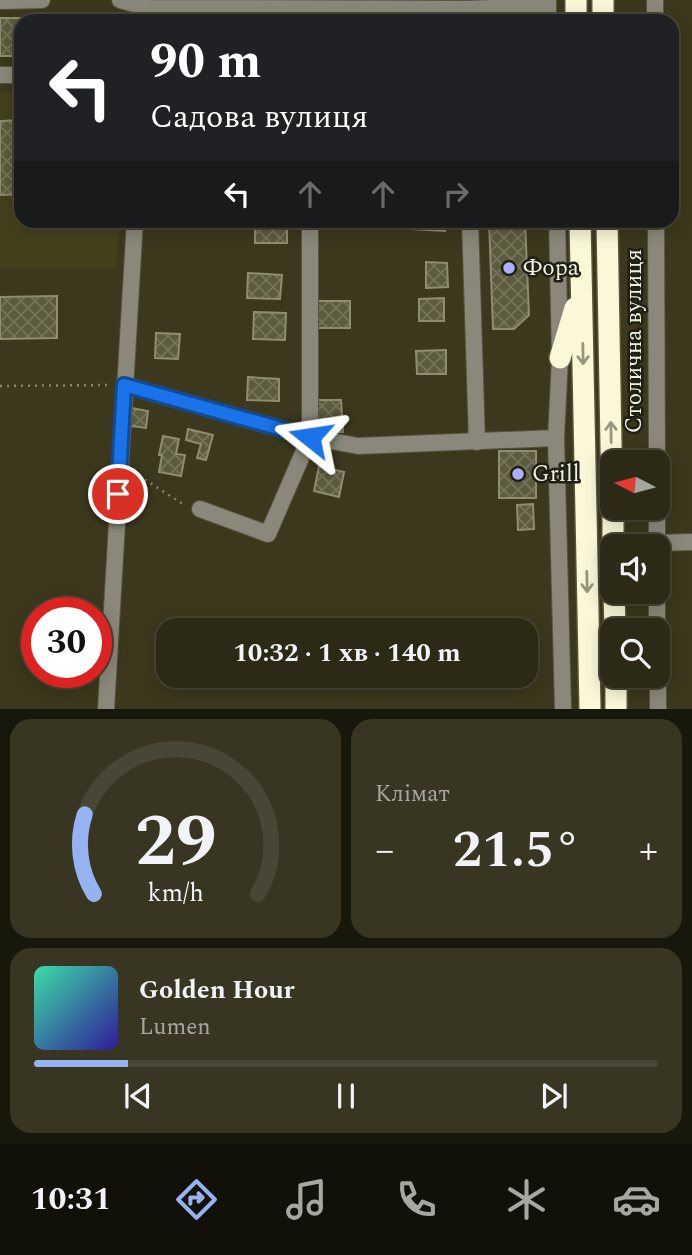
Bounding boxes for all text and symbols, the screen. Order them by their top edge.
text: 90 m [150,25,261,100]
icon: left [35,42,126,133]
text: Садова вулиця [150,93,368,142]
icon: left [218,175,256,213]
icon: ahead [291,175,329,213]
icon: ahead [364,175,402,213]
icon: right [437,175,475,213]
street label: Столична вулиця [617,249,652,433]
place label: Фора [523,251,579,286]
marker: Фора [501,260,517,276]
one-way arrow [576,342,589,365]
position arrow [273,400,347,474]
one-way arrow [604,421,618,444]
north arrow [600,450,670,520]
map controls [600,450,670,688]
place label: Grill [532,457,580,492]
pin [88,464,148,524]
marker: Grill [510,466,526,482]
icon: arrive [99,475,137,513]
button: sound [600,534,670,604]
one-way arrow [581,570,594,593]
speed limit sign: 30 [21,597,112,688]
button: search [600,618,670,688]
text: 10:32 · 1 хв · 140 m [233,633,461,673]
text: Клімат [375,777,450,812]
text: 29 [135,788,216,899]
text: 21.5° [453,811,580,890]
text: − [375,822,394,880]
text: + [639,822,658,880]
text: km/h [147,875,204,913]
text: Golden Hour [139,970,295,1010]
text: Lumen [139,1010,211,1045]
icon: previous [119,1077,157,1115]
icon: pause [327,1077,365,1115]
icon: next [535,1077,573,1115]
text: 10:31 [31,1175,111,1224]
icon: directions [172,1175,221,1224]
icon: music [282,1175,331,1224]
icon: phone [392,1175,441,1224]
icon: climate [502,1175,551,1224]
icon: car [612,1175,661,1224]

